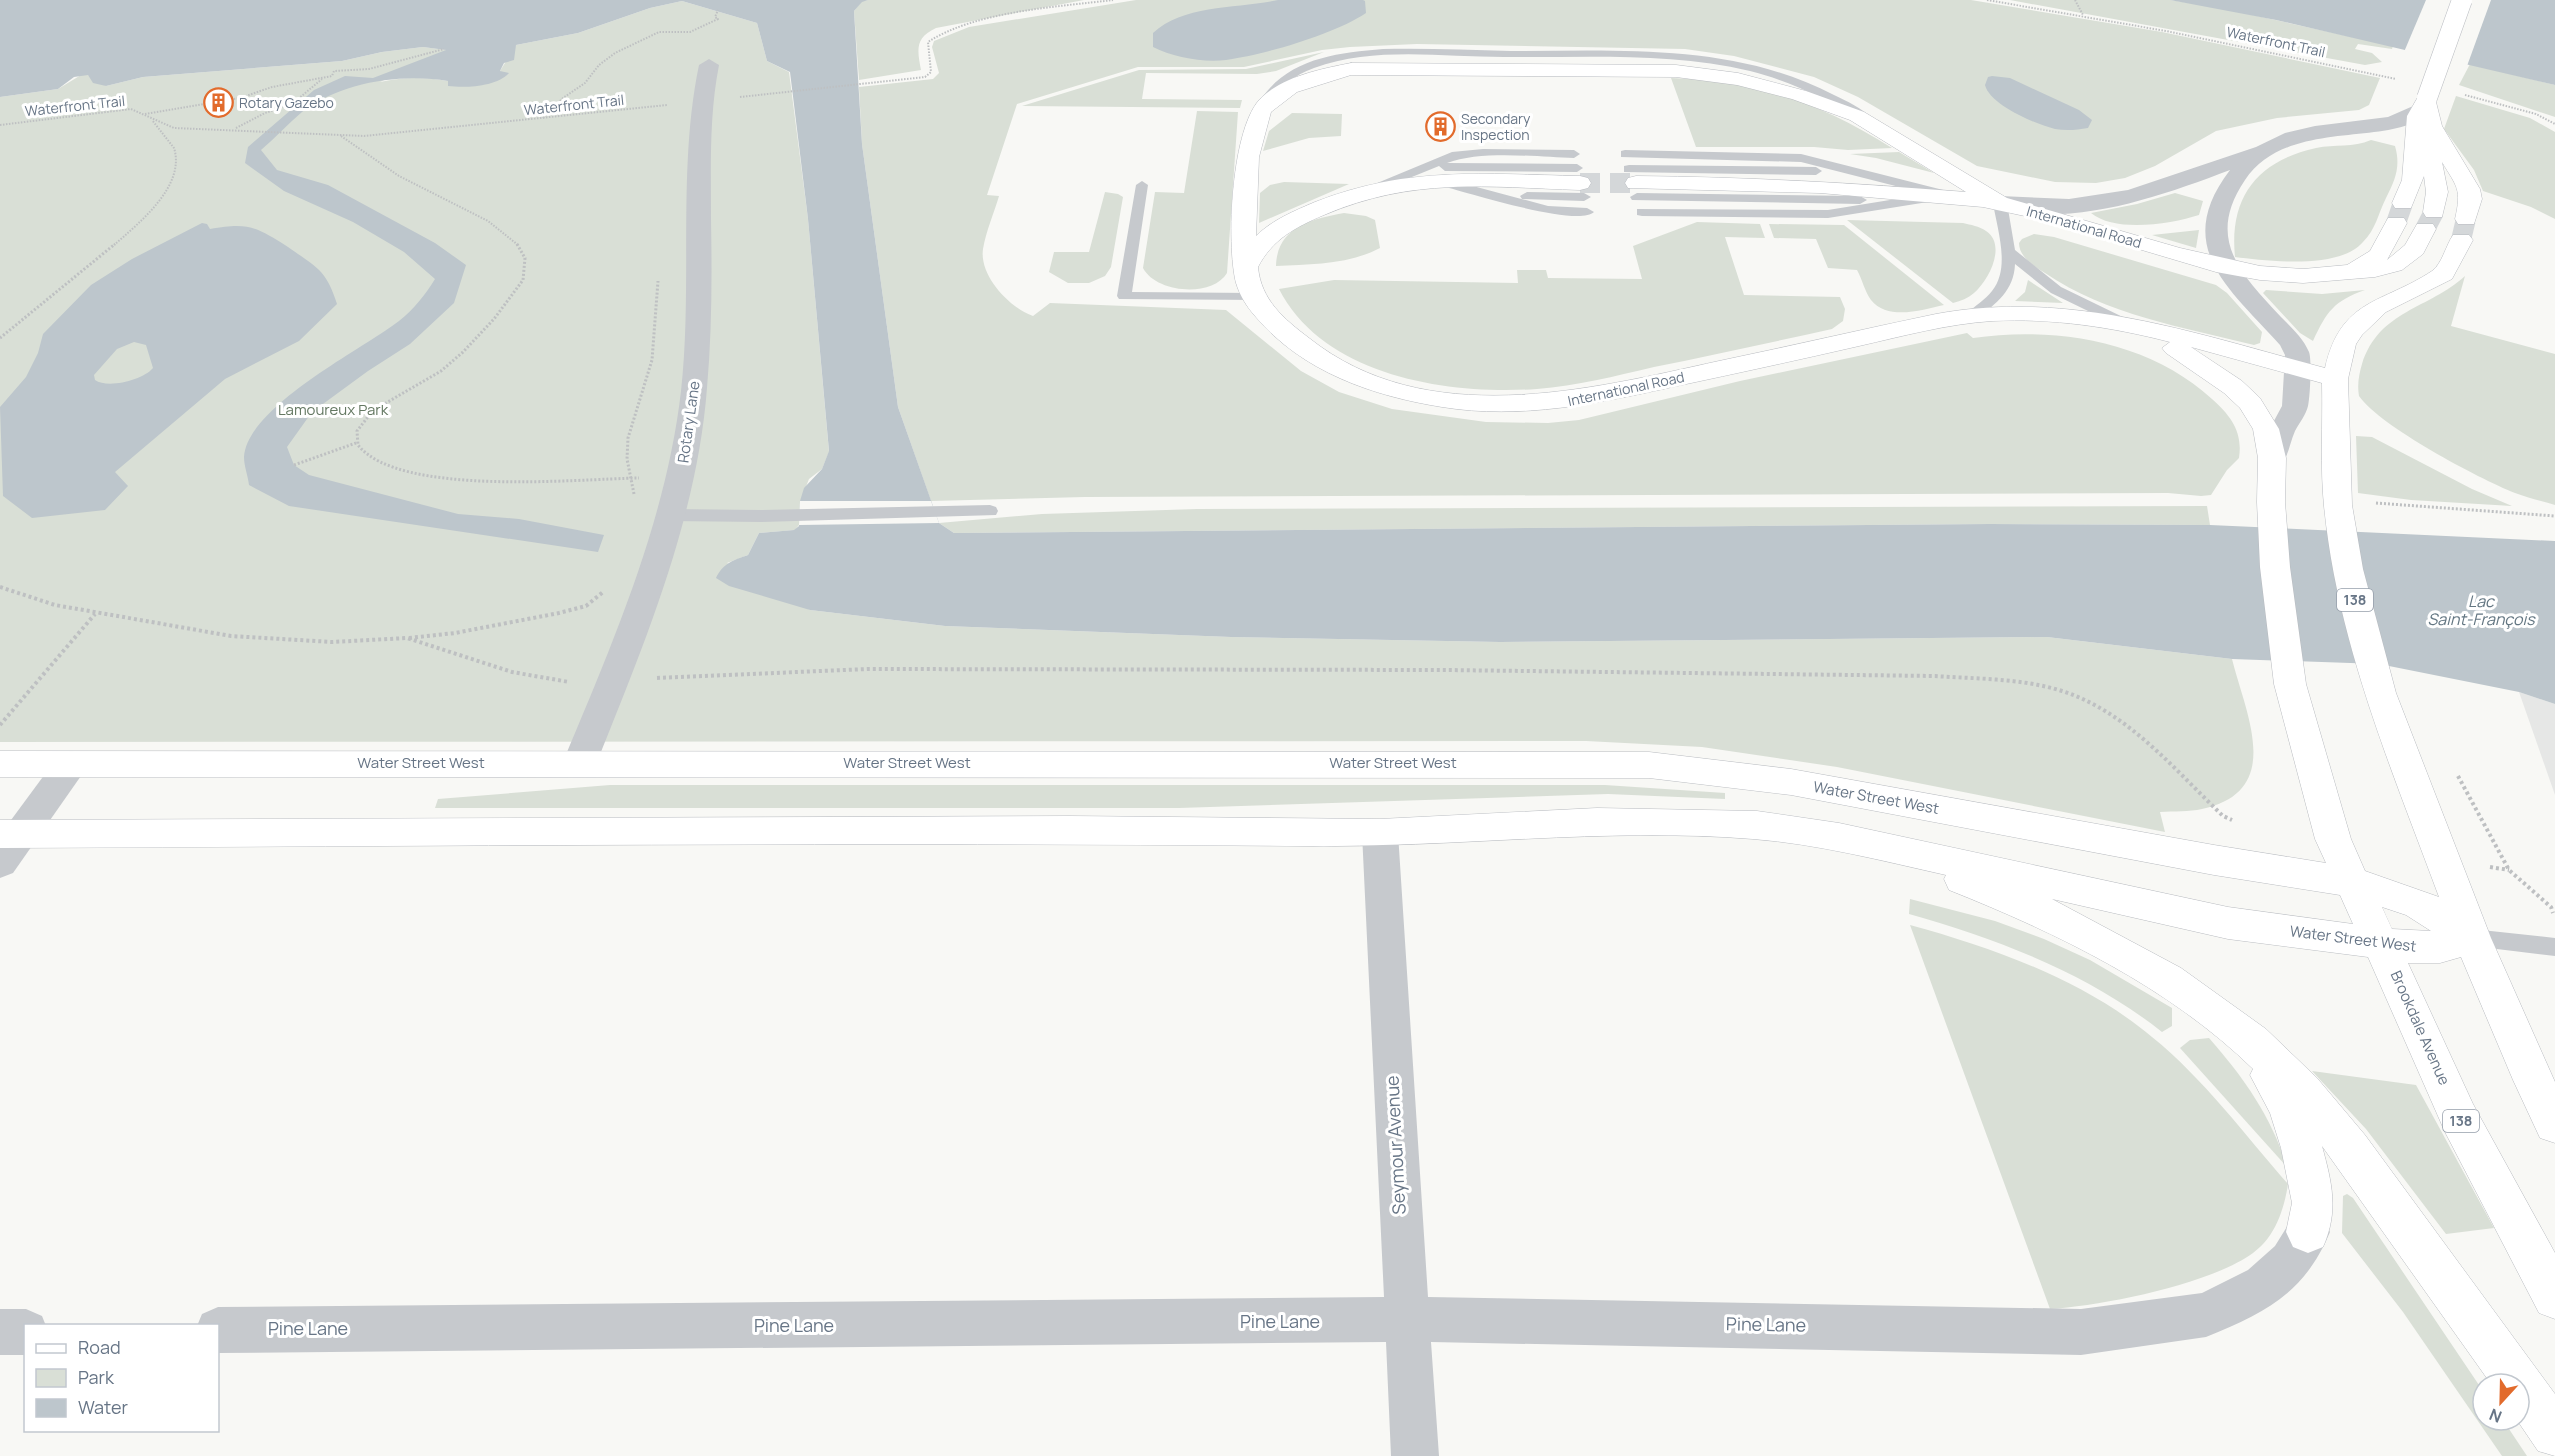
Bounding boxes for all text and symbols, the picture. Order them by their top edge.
street label: Waterfront Trail [2225,22,2327,61]
building icon: Rotary Gazebo [202,87,234,119]
street label: Waterfront Trail [523,90,625,119]
street label: Waterfront Trail [24,91,126,120]
place label: Rotary Gazebo [239,93,334,112]
place label: Secondary Inspection [1461,109,1531,144]
building icon: Secondary Inspection [1424,111,1456,143]
street label: International Road [2024,201,2144,252]
street label: International Road [1566,367,1686,410]
street label: Rotary Lane [672,379,705,464]
park label: Lamoureux Park [278,399,389,420]
road number: 138 [2337,589,2373,611]
water label: Lac Saint-François [2427,590,2536,630]
street label: Water Street West [357,752,485,773]
street label: Water Street West [843,752,971,773]
street label: Water Street West [1329,752,1457,773]
street label: Water Street West [1812,776,1941,819]
street label: Water Street West [2289,920,2418,957]
street label: Brookdale Avenue [2386,967,2455,1089]
street label: Seymour Avenue [1379,1075,1411,1215]
road number: 138 [2443,1110,2479,1132]
street label: Pine Lane [1240,1309,1320,1333]
street label: Pine Lane [1726,1311,1806,1337]
street label: Pine Lane [754,1313,834,1337]
street label: Pine Lane [268,1316,348,1340]
legend [24,1324,219,1432]
text: Road [78,1335,121,1359]
text: Park [78,1365,115,1389]
north arrow [2471,1372,2531,1432]
text: Water [78,1395,128,1419]
text: N [2486,1404,2505,1428]

